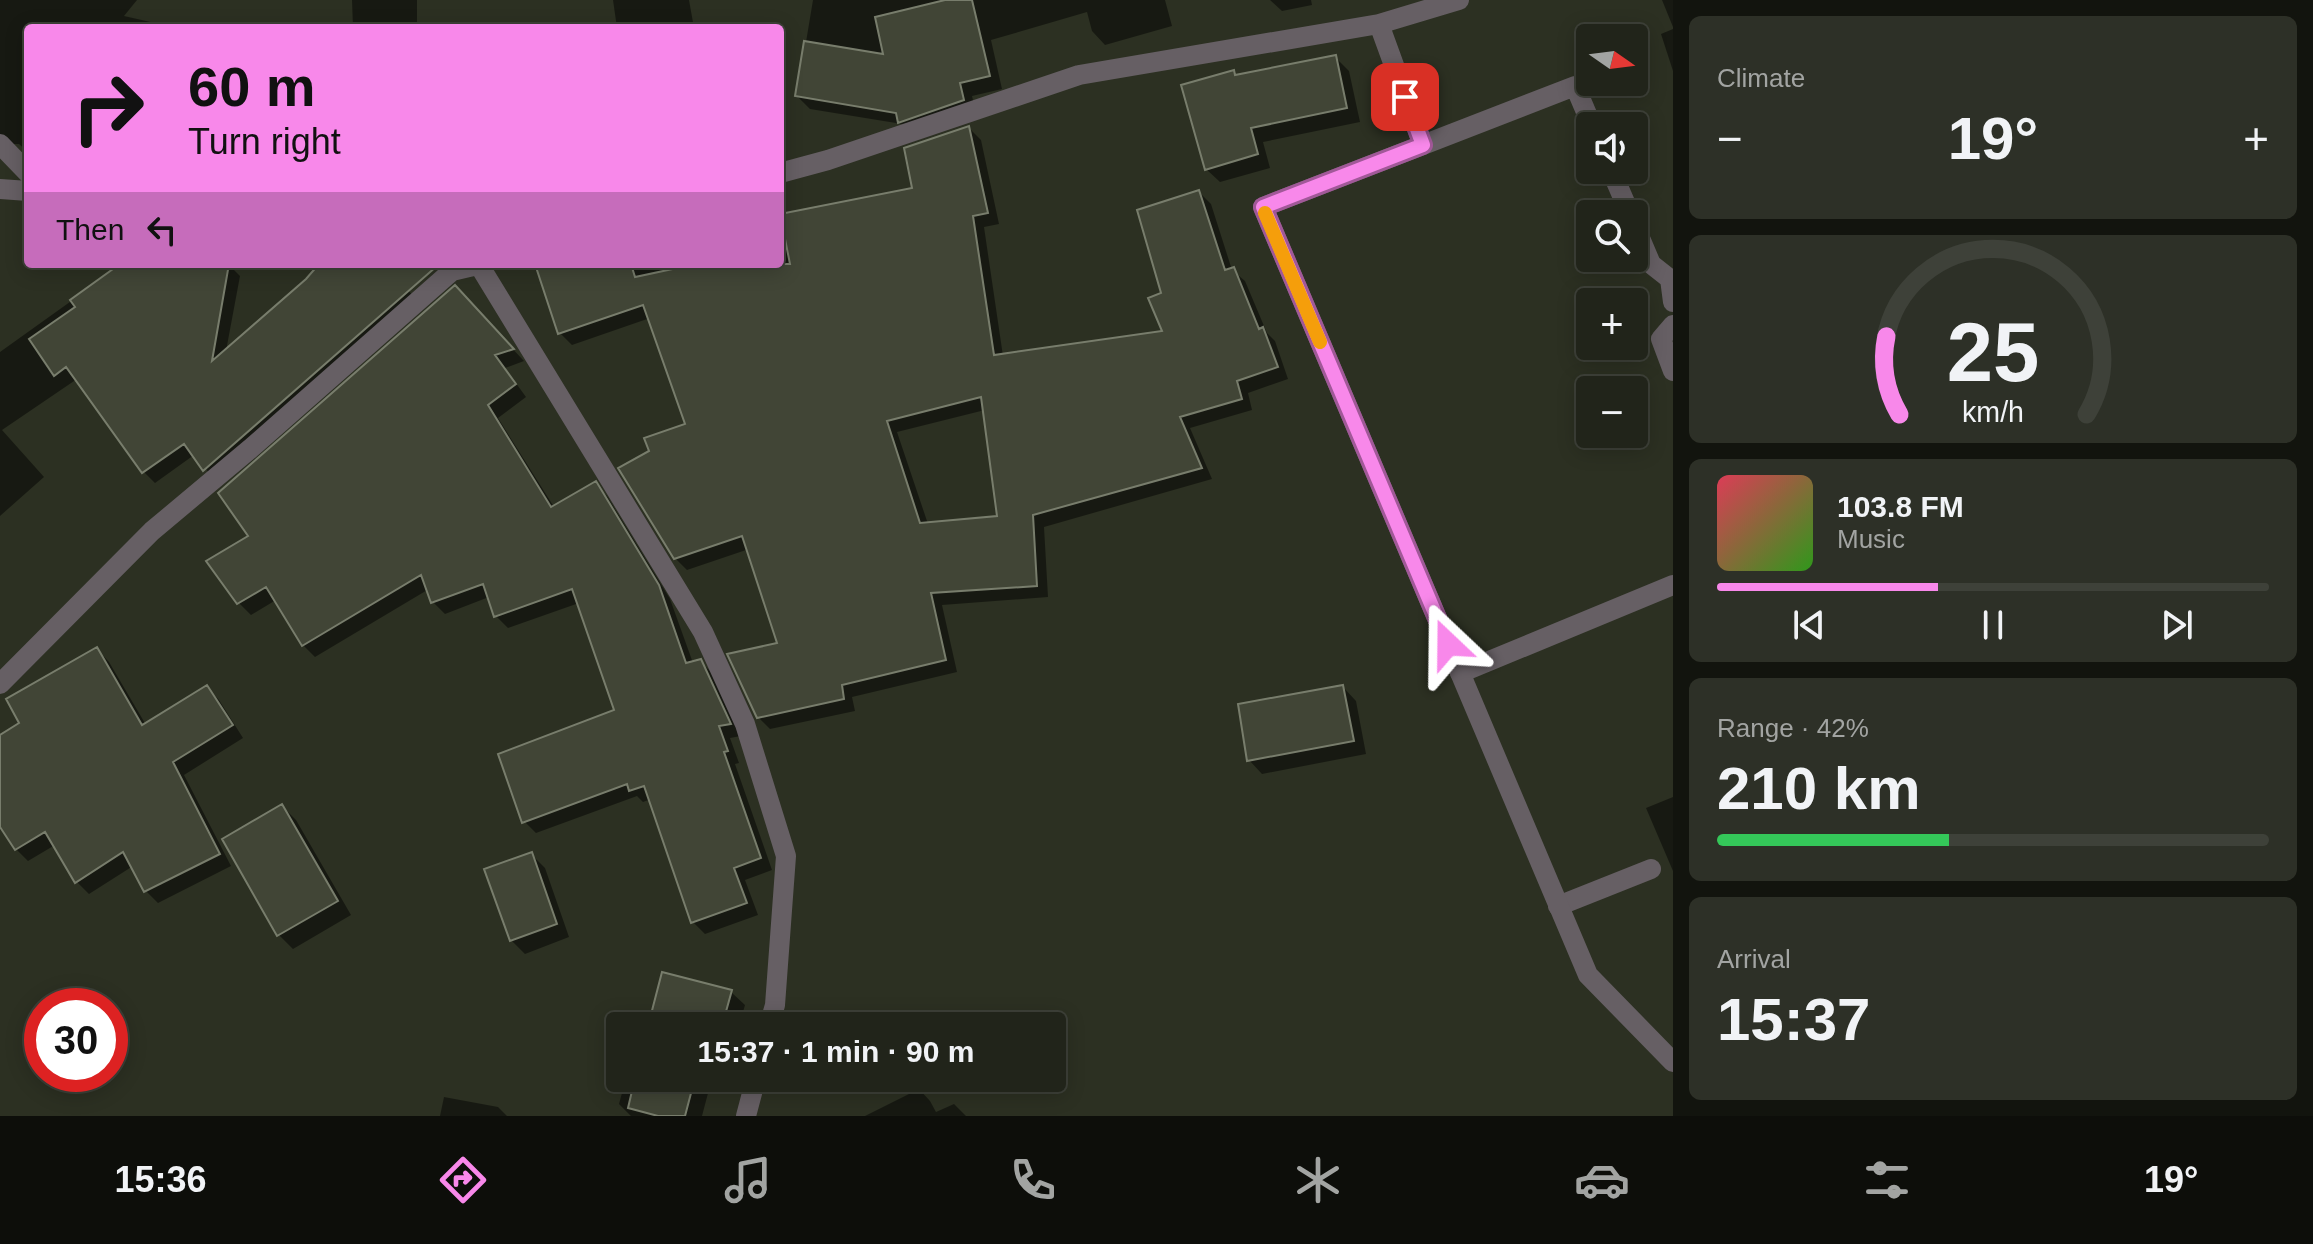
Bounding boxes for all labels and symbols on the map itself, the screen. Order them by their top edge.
north arrow [1576,24,1648,96]
pin [1371,63,1439,131]
position arrow [1406,602,1490,686]
speed limit sign: 30 [24,988,128,1092]

